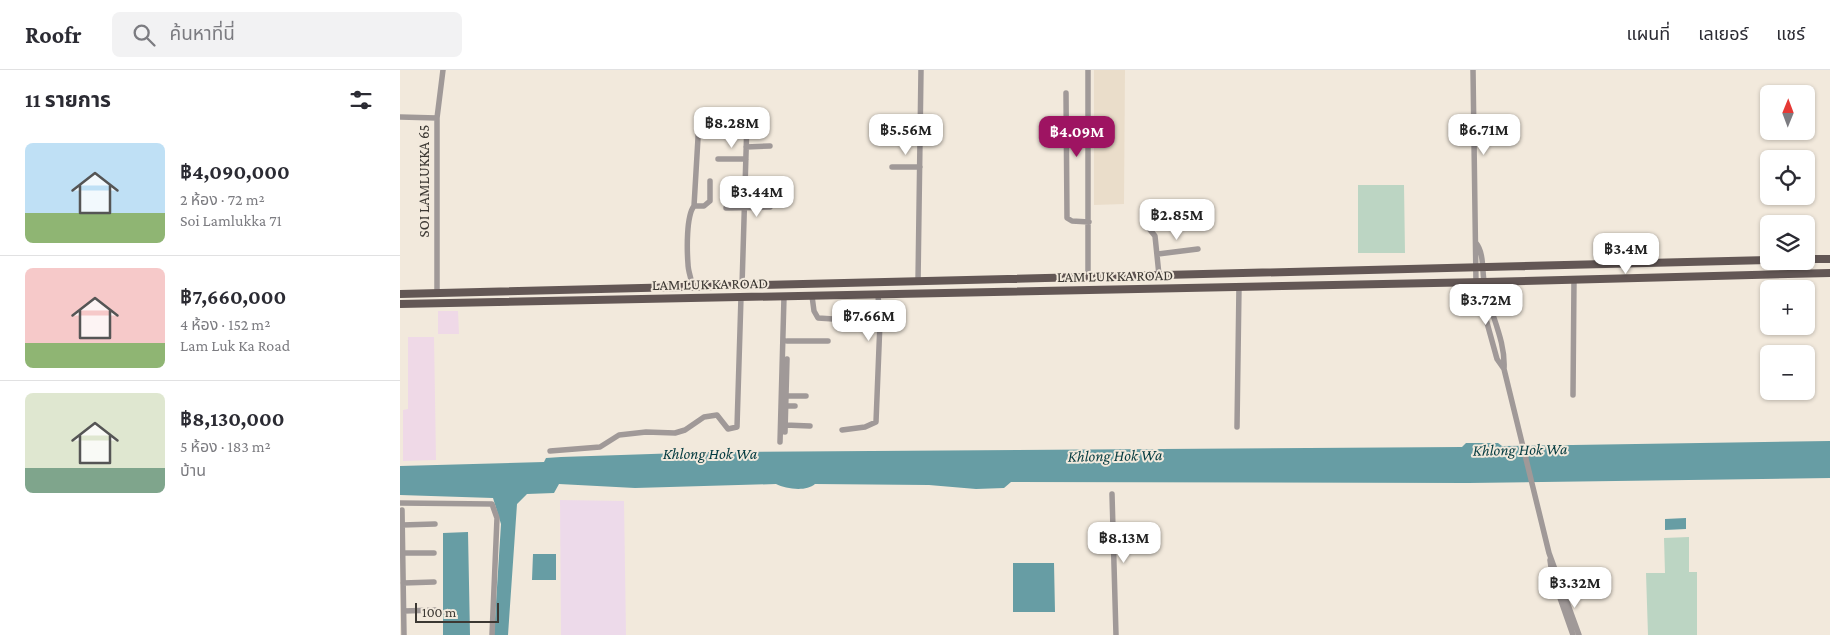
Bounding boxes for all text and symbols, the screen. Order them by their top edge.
search box [112,12,462,57]
text: Roofr [25,21,82,48]
icon: search [130,21,158,49]
text: ค้นหาที่นี่ [170,23,235,44]
text: แผนที่ [1626,24,1670,44]
text: เลเยอร์ [1698,24,1748,44]
text: แชร์ [1776,24,1805,44]
north arrow [1760,85,1815,140]
map controls [1760,85,1815,400]
icon: filters [347,86,375,114]
text: 11 รายการ [25,88,111,112]
pin: ฿8.28M [691,106,773,149]
text: ฿8.28M [705,114,759,131]
pin: ฿5.56M [865,114,947,156]
pin: ฿6.71M [1443,114,1525,156]
pin: ฿4.09M [1036,116,1118,158]
text: ฿5.56M [880,121,932,138]
text: ฿6.71M [1459,121,1509,138]
text: ฿4.09M [1050,123,1104,140]
street label: SOI LAMLUKKA 65 [416,125,432,237]
button: locate [1760,150,1815,205]
text: ฿4,090,000 [180,160,290,184]
icon: home [65,163,125,223]
pin: ฿3.44M [716,176,798,218]
text: ฿3.44M [731,183,783,200]
text: 2 ห้อง · 72 m² [180,191,265,208]
pin: ฿2.85M [1136,198,1218,241]
text: ฿2.85M [1151,206,1203,223]
text: Soi Lamlukka 71 [180,212,282,229]
button: layers [1760,215,1815,270]
pin: ฿3.4M [1591,232,1661,275]
text: ฿3.4M [1604,240,1648,257]
street label: LAM LUK KA ROAD [1057,267,1173,285]
street label: LAM LUK KA ROAD [652,275,768,293]
button: + [1760,280,1815,335]
pin: ฿3.72M [1445,284,1527,326]
text: ฿7,660,000 [180,285,286,309]
icon: home [65,288,125,348]
text: ฿3.72M [1461,291,1511,308]
pin: ฿7.66M [828,300,910,342]
text: ฿7.66M [843,307,895,324]
text: 4 ห้อง · 152 m² [180,316,270,333]
text: Lam Luk Ka Road [180,337,290,354]
button: − [1760,345,1815,400]
text: ฿8,130,000 [180,407,285,431]
icon: home [65,413,125,473]
text: 5 ห้อง · 183 m² [180,438,271,455]
water label: Khlong Hok Wa [1473,440,1568,460]
water label: Khlong Hok Wa [663,445,758,463]
water label: Khlong Hok Wa [1068,446,1163,466]
text: บ้าน [180,462,206,479]
pin: ฿8.13M [1083,522,1165,564]
text: ฿8.13M [1099,529,1149,546]
pin: ฿3.32M [1534,566,1616,609]
text: ฿3.32M [1549,574,1601,591]
scale bar [415,600,499,623]
text: 100 m [422,604,456,620]

